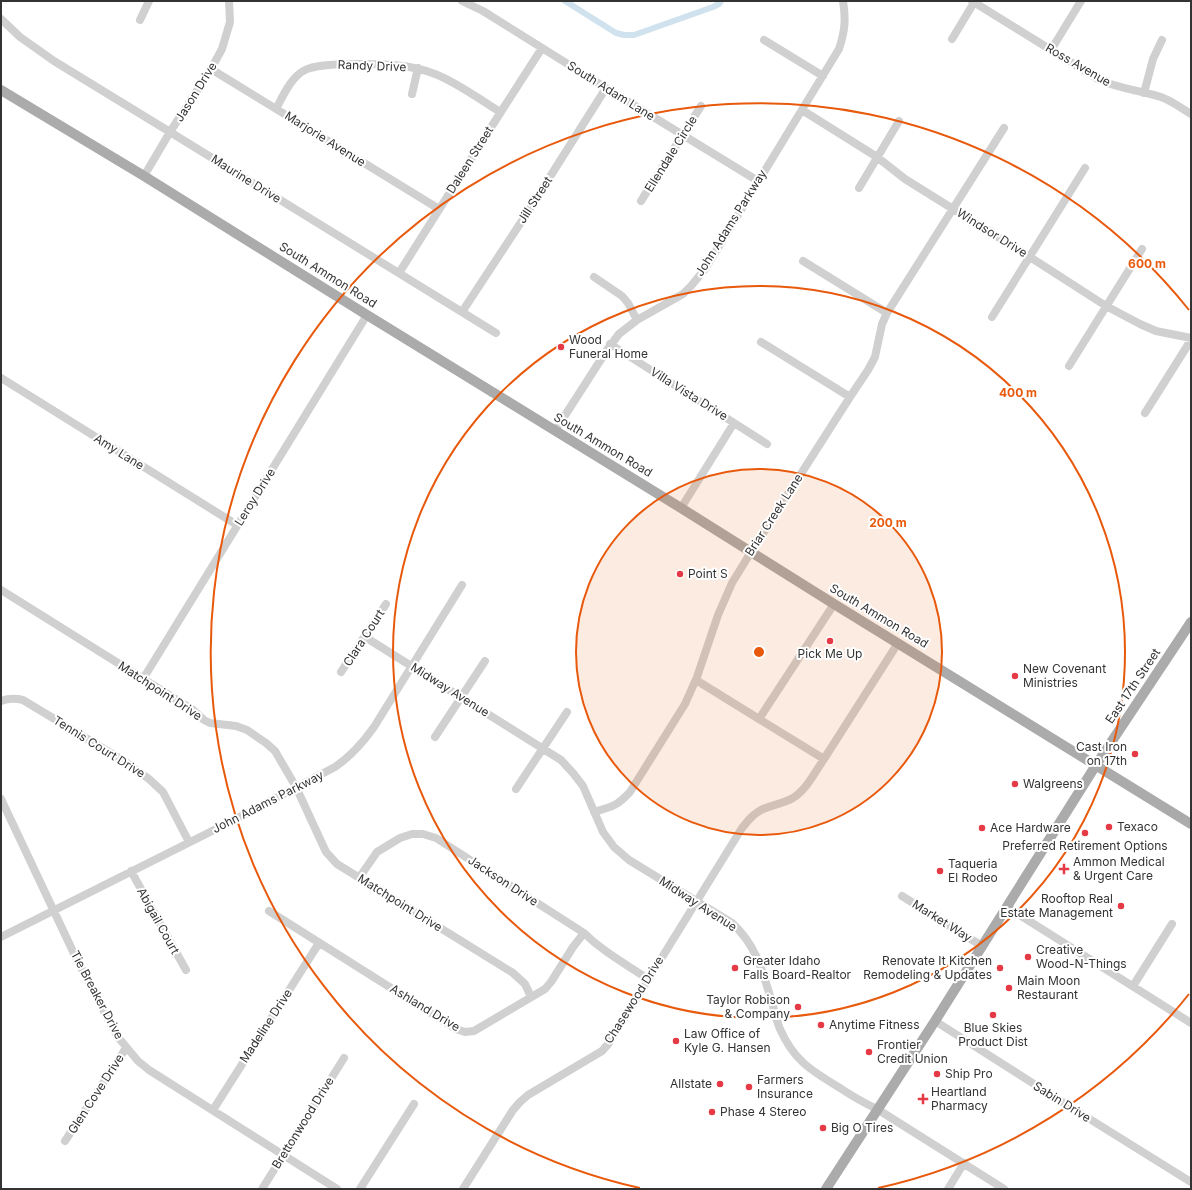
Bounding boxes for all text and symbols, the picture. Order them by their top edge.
street label: Ross Avenue [1043,40,1114,89]
street label: Randy Drive [337,57,407,74]
street label: South Adam Lane [565,58,658,123]
street label: Jason Drive [171,59,220,124]
street label: Marjorie Avenue [282,108,368,169]
street label: Ellendale Circle [641,113,700,195]
street label: Daleen Street [443,123,496,196]
street label: Maurine Drive [209,151,284,206]
street label: John Adams Parkway [692,166,770,279]
street label: Jill Street [514,173,555,226]
street label: Windsor Drive [954,205,1030,260]
street label: South Ammon Road [277,238,380,311]
text: 600 m [1128,256,1166,271]
place label: Wood Funeral Home [569,332,648,361]
marker: Wood Funeral Home [556,342,566,352]
street label: Villa Vista Drive [648,364,731,423]
text: 400 m [999,385,1037,400]
street label: South Ammon Road [551,409,655,480]
street label: Amy Lane [91,430,147,473]
street label: Leroy Drive [231,465,278,528]
street label: Briar Creek Lane [741,471,806,559]
text: 200 m [869,515,907,530]
place label: Point S [688,566,728,581]
marker: Point S [675,569,685,579]
street label: South Ammon Road [827,580,931,651]
street label: Clara Court [340,606,388,669]
marker: Pick Me Up [825,636,835,646]
centre of rings [752,645,766,659]
street label: East 17th Street [1102,645,1163,726]
place label: Pick Me Up [798,646,862,661]
street label: Matchpoint Drive [116,658,205,723]
street label: Midway Avenue [408,659,492,720]
place label: New Covenant Ministries [1023,661,1106,690]
marker: New Covenant Ministries [1010,671,1020,681]
street label: Tennis Court Drive [51,712,148,781]
place label: Cast Iron on 17th [1076,739,1127,768]
marker: Cast Iron on 17th [1130,749,1140,759]
street label: John Adams Parkway [210,767,326,836]
place label: Walgreens [1023,776,1083,791]
marker: Walgreens [1010,779,1020,789]
place label: Texaco [1117,819,1158,834]
place label: Ace Hardware [990,820,1071,835]
marker: Texaco [1104,822,1114,832]
marker: Ace Hardware [977,823,987,833]
marker: Preferred Retirement Options [1080,828,1090,838]
place label: Preferred Retirement Options [1002,838,1168,853]
street label: Jackson Drive [465,852,541,909]
place label: Ammon Medical & Urgent Care [1073,854,1165,883]
place label: Taqueria El Rodeo [948,856,998,885]
marker: Ammon Medical & Urgent Care [1058,863,1070,875]
marker: Taqueria El Rodeo [935,866,945,876]
street label: Matchpoint Drive [355,871,445,935]
street label: Midway Avenue [657,873,740,934]
street label: Abigail Court [134,885,183,957]
place label: Rooftop Real Estate Management [1000,891,1113,920]
street label: Market Way [910,896,975,945]
marker: Rooftop Real Estate Management [1116,901,1126,911]
place label: Creative Wood-N-Things [1036,942,1127,971]
street label: Tie Breaker Drive [68,948,127,1042]
marker: Creative Wood-N-Things [1023,952,1033,962]
street label: Chasewood Drive [601,953,666,1046]
place label: Greater Idaho Falls Board-Realtor [743,953,852,982]
place label: Renovate It Kitchen Remodeling & Updates [863,953,992,982]
marker: Greater Idaho Falls Board-Realtor [730,963,740,973]
marker: Renovate It Kitchen Remodeling & Updates [995,963,1005,973]
place label: Main Moon Restaurant [1017,973,1080,1002]
street label: Ashland Drive [388,981,463,1034]
marker: Main Moon Restaurant [1004,983,1014,993]
street label: Madeline Drive [236,986,295,1065]
place label: Taylor Robison & Company [706,992,790,1021]
marker: Taylor Robison & Company [793,1002,803,1012]
marker: Blue Skies Product Dist [988,1010,998,1020]
place label: Anytime Fitness [829,1017,920,1032]
marker: Anytime Fitness [816,1020,826,1030]
place label: Blue Skies Product Dist [958,1020,1028,1049]
place label: Law Office of Kyle G. Hansen [684,1026,771,1055]
marker: Law Office of Kyle G. Hansen [671,1036,681,1046]
place label: Frontier Credit Union [877,1037,948,1066]
marker: Frontier Credit Union [864,1047,874,1057]
street label: Glen Cove Drive [64,1051,127,1136]
place label: Ship Pro [945,1066,993,1081]
marker: Ship Pro [932,1069,942,1079]
place label: Farmers Insurance [757,1072,813,1101]
street label: Brettonwood Drive [268,1074,337,1171]
place label: Allstate [670,1076,712,1091]
street label: Sabin Drive [1031,1078,1094,1125]
marker: Allstate [715,1079,725,1089]
marker: Farmers Insurance [744,1082,754,1092]
place label: Heartland Pharmacy [931,1084,988,1113]
marker: Heartland Pharmacy [918,1094,928,1104]
place label: Phase 4 Stereo [720,1104,806,1119]
marker: Phase 4 Stereo [707,1107,717,1117]
place label: Big O Tires [831,1120,893,1135]
marker: Big O Tires [818,1123,828,1133]

